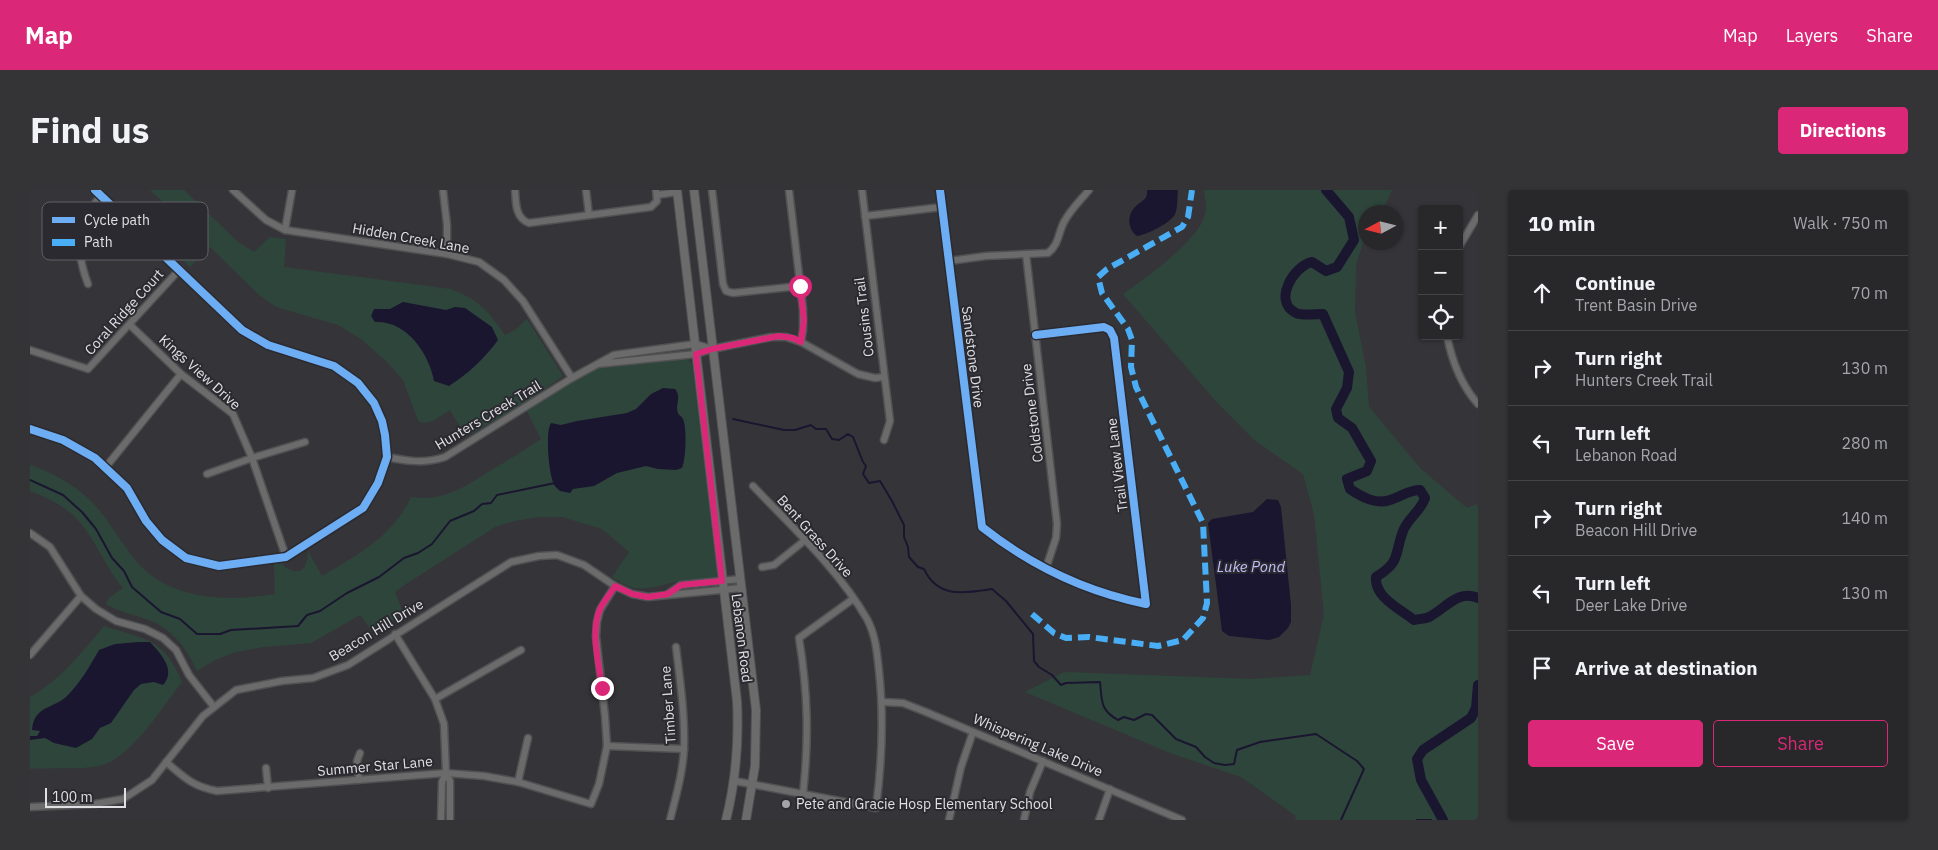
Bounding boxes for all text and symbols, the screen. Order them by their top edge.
text: Map [25,19,73,51]
text: Map [1723,24,1758,47]
text: Layers [1786,24,1838,47]
text: Share [1866,24,1913,47]
text: Find us [30,107,149,153]
button: Directions [1778,107,1908,154]
legend [42,202,208,260]
north arrow [1358,205,1403,250]
map controls [1418,205,1463,340]
button: + [1418,205,1463,250]
text: 10 min [1528,209,1595,237]
text: Cycle path [84,211,150,229]
text: Walk · 750 m [1793,213,1888,233]
street label: Hidden Creek Lane [351,219,471,257]
text: Path [84,233,113,251]
button: − [1418,250,1463,295]
street label: Coral Ridge Court [81,265,167,359]
text: Continue [1575,271,1655,295]
route start [789,275,812,298]
street label: Cousins Trail [850,276,878,358]
icon: ahead [1528,279,1556,307]
text: 70 m [1851,283,1888,303]
button: locate [1418,295,1463,340]
text: Trent Basin Drive [1575,295,1697,315]
street label: Sandstone Drive [958,305,988,409]
street label: Kings View Drive [155,331,245,414]
text: Turn right [1575,346,1662,370]
icon: right [1528,354,1556,382]
text: 130 m [1841,358,1888,378]
street label: Coldstone Drive [1017,362,1047,463]
text: Hunters Creek Trail [1575,370,1713,390]
street label: Hunters Creek Trail [432,376,545,454]
street label: Trail View Lane [1102,417,1132,513]
text: Turn left [1575,421,1651,445]
icon: left [1528,429,1556,457]
text: 280 m [1841,433,1888,453]
text: Lebanon Road [1575,445,1677,465]
street label: Bent Grass Drive [773,491,857,581]
text: Turn right [1575,496,1662,520]
icon: right [1528,504,1556,532]
text: 140 m [1841,508,1888,528]
text: Beacon Hill Drive [1575,520,1697,540]
water label: Luke Pond [1217,557,1285,576]
text: Turn left [1575,571,1651,595]
icon: left [1528,579,1556,607]
text: 130 m [1841,583,1888,603]
street label: Lebanon Road [728,593,756,683]
street label: Beacon Hill Drive [325,595,427,665]
text: Deer Lake Drive [1575,595,1687,615]
icon: arrive [1528,654,1556,682]
text: Arrive at destination [1575,656,1758,680]
street label: Timber Lane [656,665,680,745]
route end [591,677,614,700]
street label: Whispering Lake Drive [971,710,1106,781]
button: Save [1528,720,1703,767]
button: Share [1713,720,1888,767]
street label: Summer Star Lane [317,752,434,780]
scale bar [45,785,126,808]
text: 100 m [52,788,93,806]
place label: Pete and Gracie Hosp Elementary School [796,795,1053,813]
marker: Pete and Gracie Hosp Elementary School [780,798,792,810]

